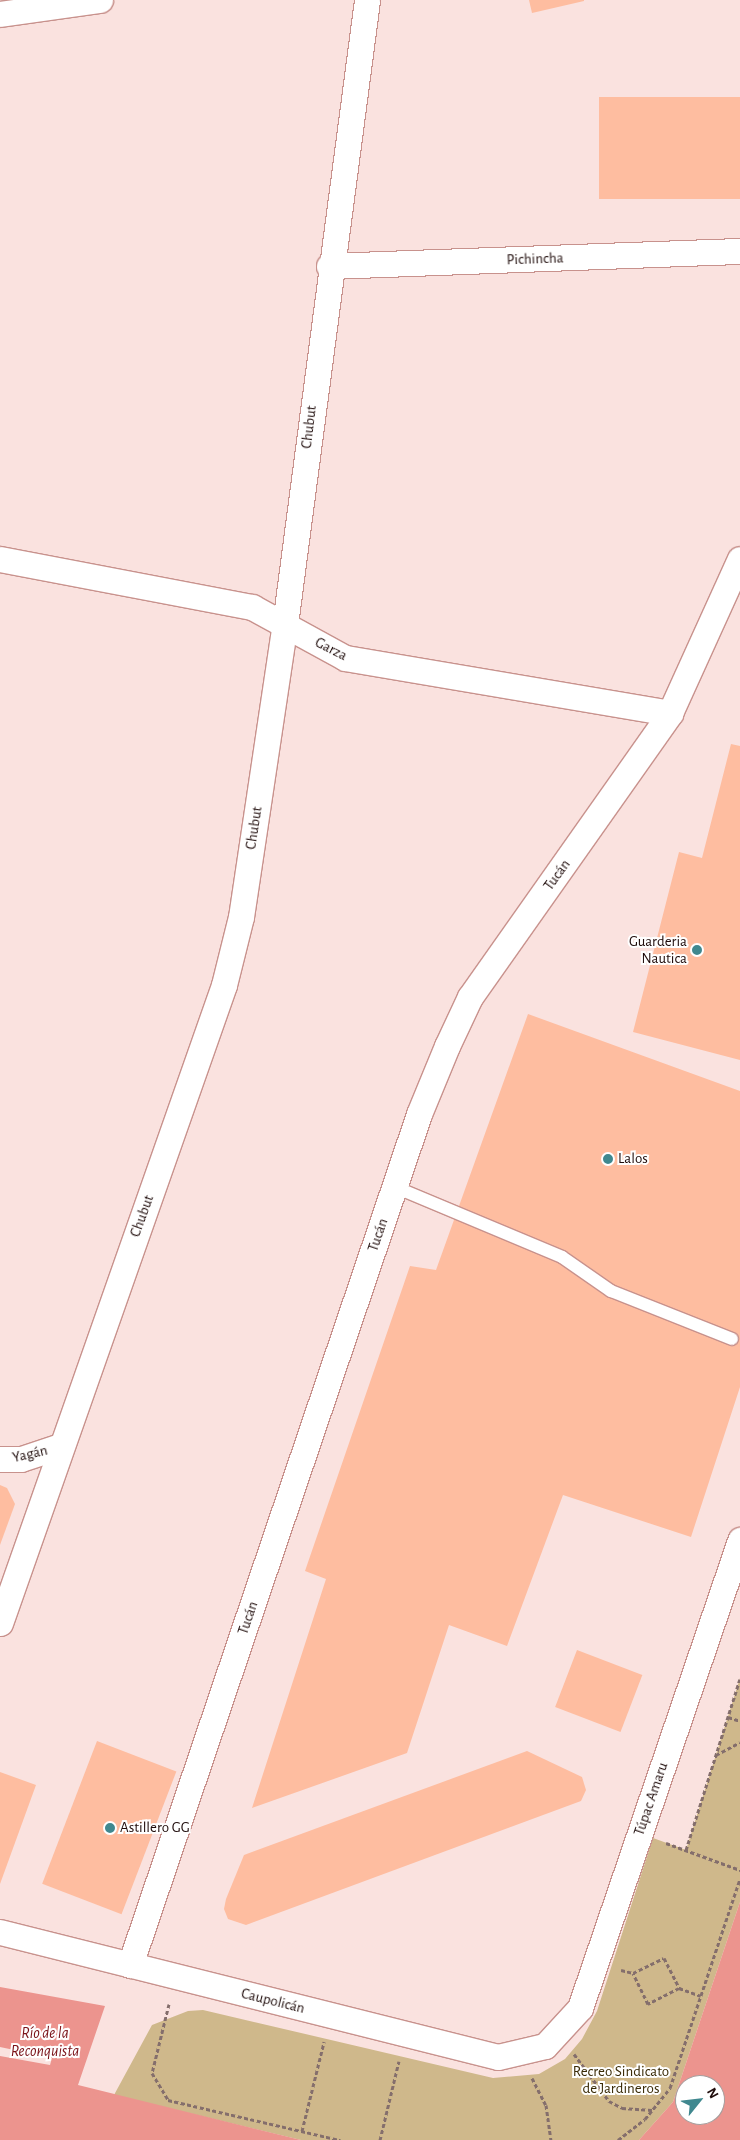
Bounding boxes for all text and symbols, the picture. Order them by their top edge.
street label: Pichincha [506,249,564,269]
street label: Chubut [297,404,321,450]
street label: Garza [312,633,350,665]
street label: Chubut [242,805,266,851]
street label: Tucán [540,856,574,894]
place label: Guarderia Nautica [629,932,687,967]
marker: Guarderia Nautica [691,944,703,956]
place label: Lalos [618,1150,648,1168]
marker: Lalos [602,1153,614,1165]
street label: Chubut [126,1193,158,1239]
street label: Tucán [364,1216,392,1254]
street label: Yagán [11,1441,49,1467]
street label: Tucán [234,1599,262,1637]
street label: Túpac Amaru [630,1760,672,1838]
place label: Astillero GG [120,1819,190,1837]
marker: Astillero GG [104,1822,116,1834]
street label: Caupolicán [239,1984,307,2018]
water label: Río de la Reconquista [11,2023,79,2061]
park label: Recreo Sindicato de Jardineros [573,2062,669,2097]
north arrow [675,2075,725,2125]
text: N [704,2086,721,2101]

